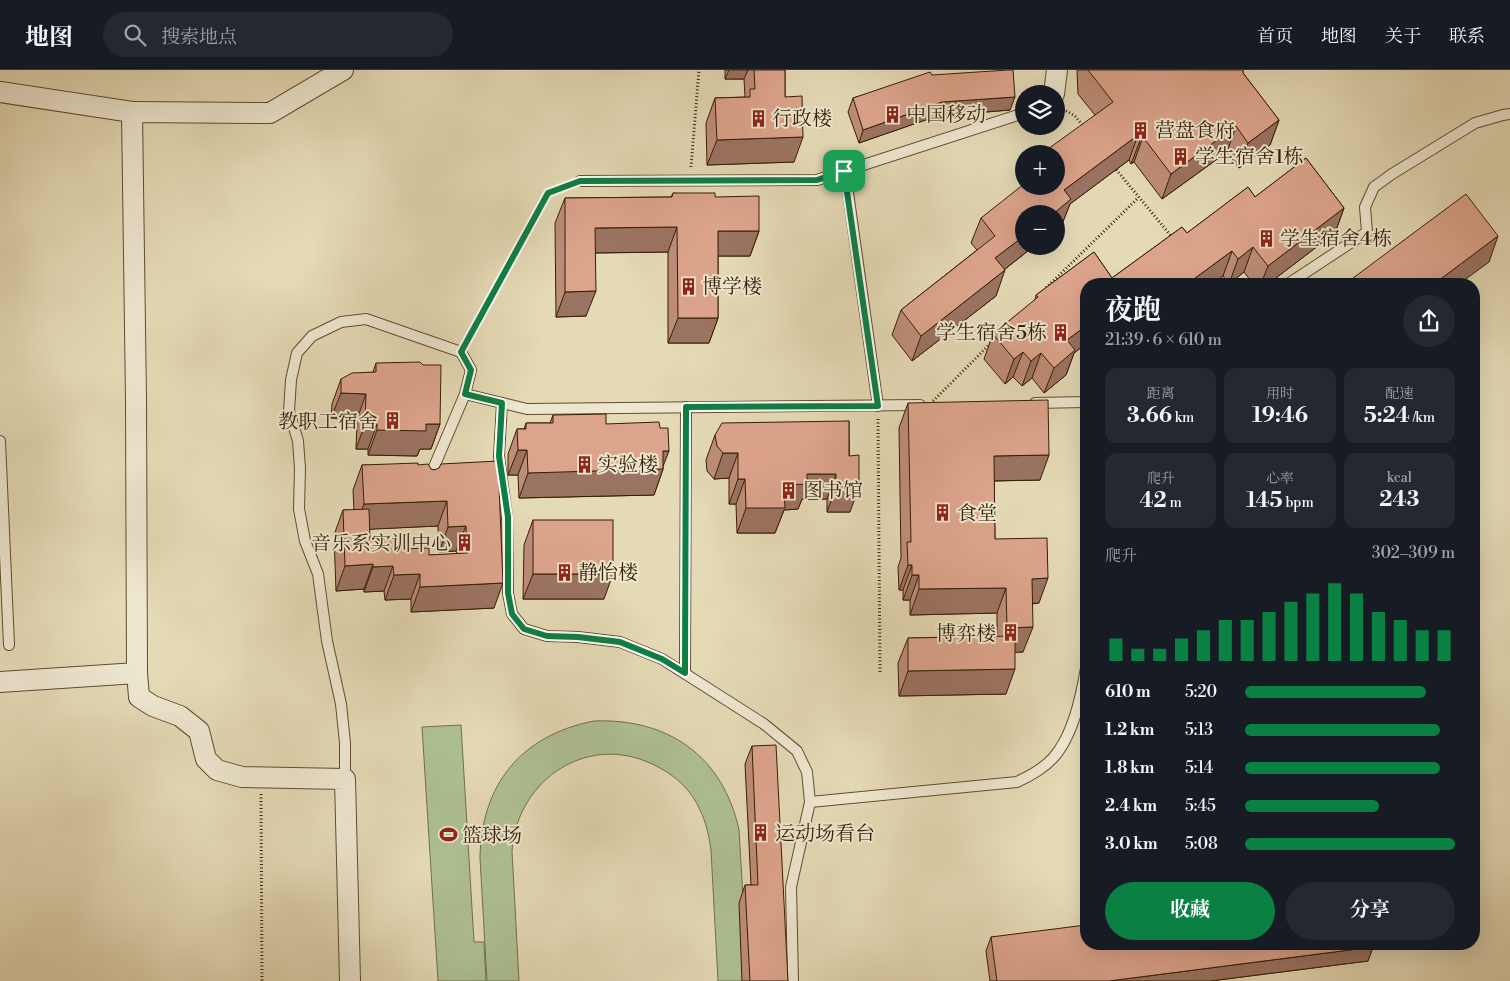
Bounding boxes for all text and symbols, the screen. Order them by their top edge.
search box [103,12,453,57]
icon: search [121,21,149,49]
text: 地图 [25,23,73,53]
text: 搜索地点 [161,25,237,49]
text: 首页 [1257,25,1293,48]
text: 地图 [1321,25,1357,48]
text: 关于 [1385,25,1421,48]
text: 联系 [1449,25,1485,48]
map controls [1015,85,1065,255]
button: layers [1015,85,1065,135]
place label: 中国移动 [906,103,986,128]
building icon: 中国移动 [882,104,902,124]
place label: 行政楼 [772,107,832,132]
building icon: 行政楼 [748,108,768,128]
place label: 营盘食府 [1155,119,1235,144]
building icon: 营盘食府 [1131,120,1151,140]
button: + [1015,145,1065,195]
place label: 学生宿舍1栋 [1195,145,1304,170]
building icon: 学生宿舍1栋 [1171,146,1191,166]
pin [823,150,865,192]
icon: arrive [830,157,858,185]
button: − [1015,205,1065,255]
place label: 学生宿舍4栋 [1280,227,1392,252]
building icon: 学生宿舍4栋 [1256,228,1276,248]
place label: 博学楼 [702,275,762,300]
building icon: 博学楼 [678,276,698,296]
text: 夜跑 [1105,293,1161,328]
button: share [1403,295,1455,347]
place label: 学生宿舍5栋 [936,321,1047,346]
building icon: 学生宿舍5栋 [1051,322,1071,342]
text: 21:39 · 6 × 610 m [1105,330,1222,350]
text: 距离 [1147,385,1175,403]
text: 用时 [1266,385,1294,403]
text: 配速 [1385,385,1413,403]
text: 3.66 [1127,403,1172,429]
text: 19:46 [1252,403,1308,429]
text: 5:24 [1364,403,1410,429]
text: km [1172,409,1194,427]
text: /km [1410,409,1435,427]
place label: 教职工宿舍 [278,410,378,435]
building icon: 教职工宿舍 [382,411,402,431]
place label: 实验楼 [598,453,658,478]
building icon: 实验楼 [574,454,594,474]
text: kcal [1387,469,1412,487]
text: 爬升 [1147,470,1175,488]
text: 心率 [1266,470,1294,488]
place label: 图书馆 [803,479,863,504]
building icon: 图书馆 [779,480,799,500]
text: 243 [1379,487,1419,513]
text: 42 [1139,488,1167,514]
text: 145 [1246,488,1283,514]
text: m [1167,494,1182,512]
text: bpm [1283,494,1314,512]
place label: 食堂 [957,502,997,527]
building icon: 食堂 [933,503,953,523]
place label: 音乐系实训中心 [311,532,451,557]
building icon: 音乐系实训中心 [455,533,475,553]
text: 302–309 m [1372,543,1455,563]
text: 爬升 [1105,546,1137,566]
place label: 静怡楼 [578,561,638,586]
building icon: 静怡楼 [554,562,574,582]
place label: 博弈楼 [936,622,996,647]
building icon: 博弈楼 [1000,623,1020,643]
text: 610 m [1105,682,1151,702]
text: 5:20 [1185,682,1217,702]
text: 1.2 km [1105,720,1154,740]
text: 5:13 [1185,720,1213,740]
text: 1.8 km [1105,758,1154,778]
text: 5:14 [1185,758,1213,778]
text: 2.4 km [1105,796,1157,816]
text: 5:45 [1185,796,1216,816]
place label: 运动场看台 [775,822,875,847]
building icon: 运动场看台 [751,823,771,843]
place label: 篮球场 [462,824,522,849]
sports icon: 篮球场 [438,825,458,845]
text: 3.0 km [1105,834,1158,854]
text: 5:08 [1185,834,1218,854]
button: 收藏 [1105,882,1275,940]
button: 分享 [1285,882,1455,940]

